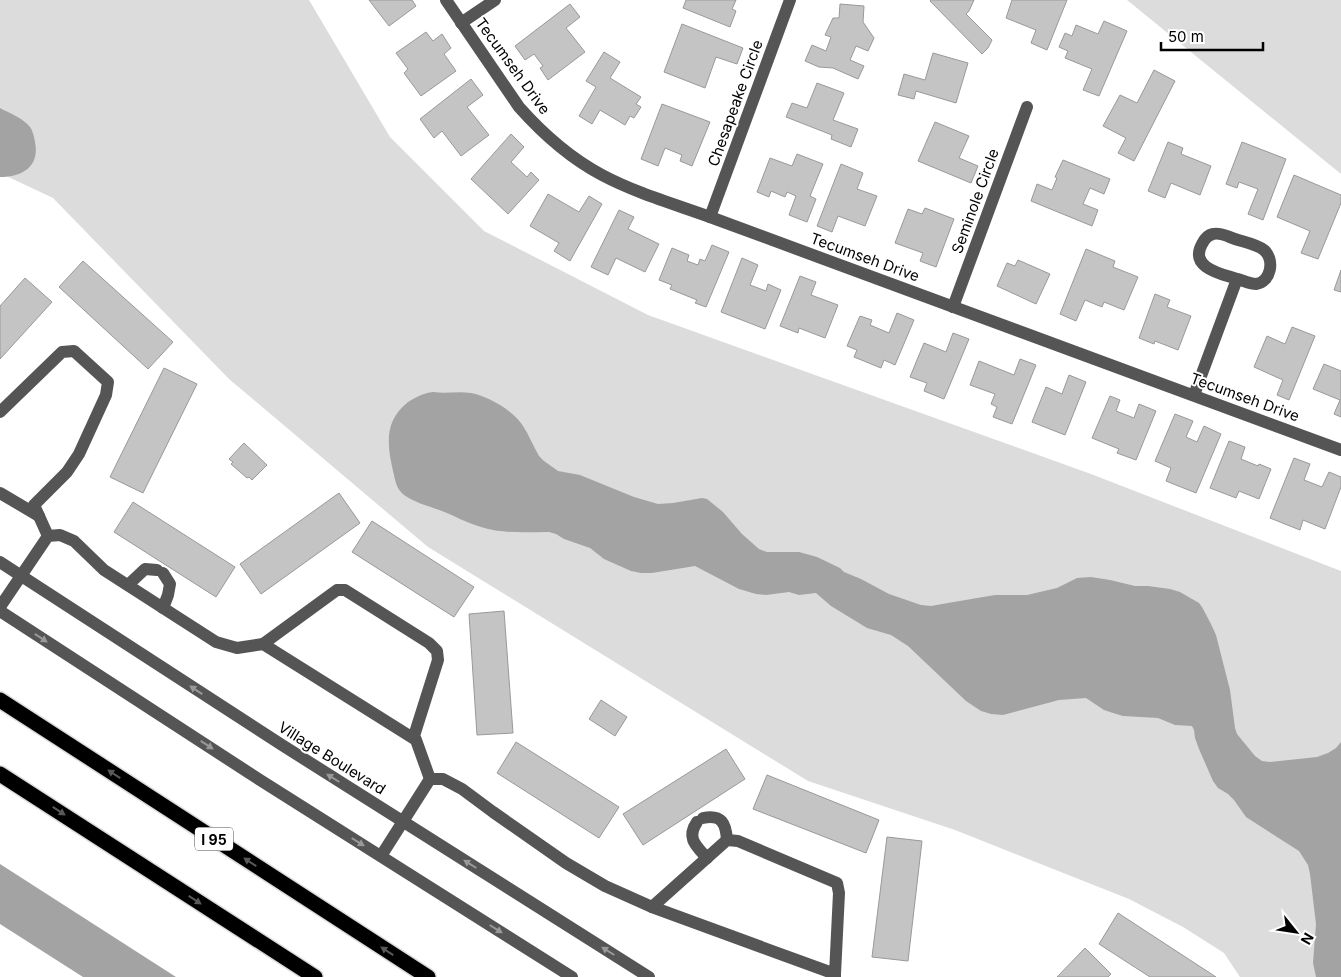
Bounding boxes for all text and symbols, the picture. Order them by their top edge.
street label: Tecumseh Drive [472,14,554,118]
scale bar [1161,20,1264,52]
text: 50 m [1168,27,1204,46]
street label: Chesapeake Circle [703,37,767,169]
street label: Seminole Circle [947,146,1003,256]
street label: Tecumseh Drive [808,228,922,286]
street label: Tecumseh Drive [1188,368,1302,426]
one-way arrow [34,633,48,643]
one-way arrow [189,685,203,694]
street label: Village Boulevard [275,717,389,799]
one-way arrow [200,741,213,750]
one-way arrow [107,769,120,779]
one-way arrow [326,773,339,782]
one-way arrow [52,807,65,816]
road number: I 95 [195,828,233,851]
one-way arrow [352,838,365,847]
one-way arrow [244,858,257,867]
one-way arrow [464,860,477,869]
one-way arrow [188,895,202,904]
north arrow [1271,907,1321,957]
one-way arrow [489,924,502,934]
text: N [1298,930,1318,948]
one-way arrow [380,946,393,955]
one-way arrow [601,946,614,956]

